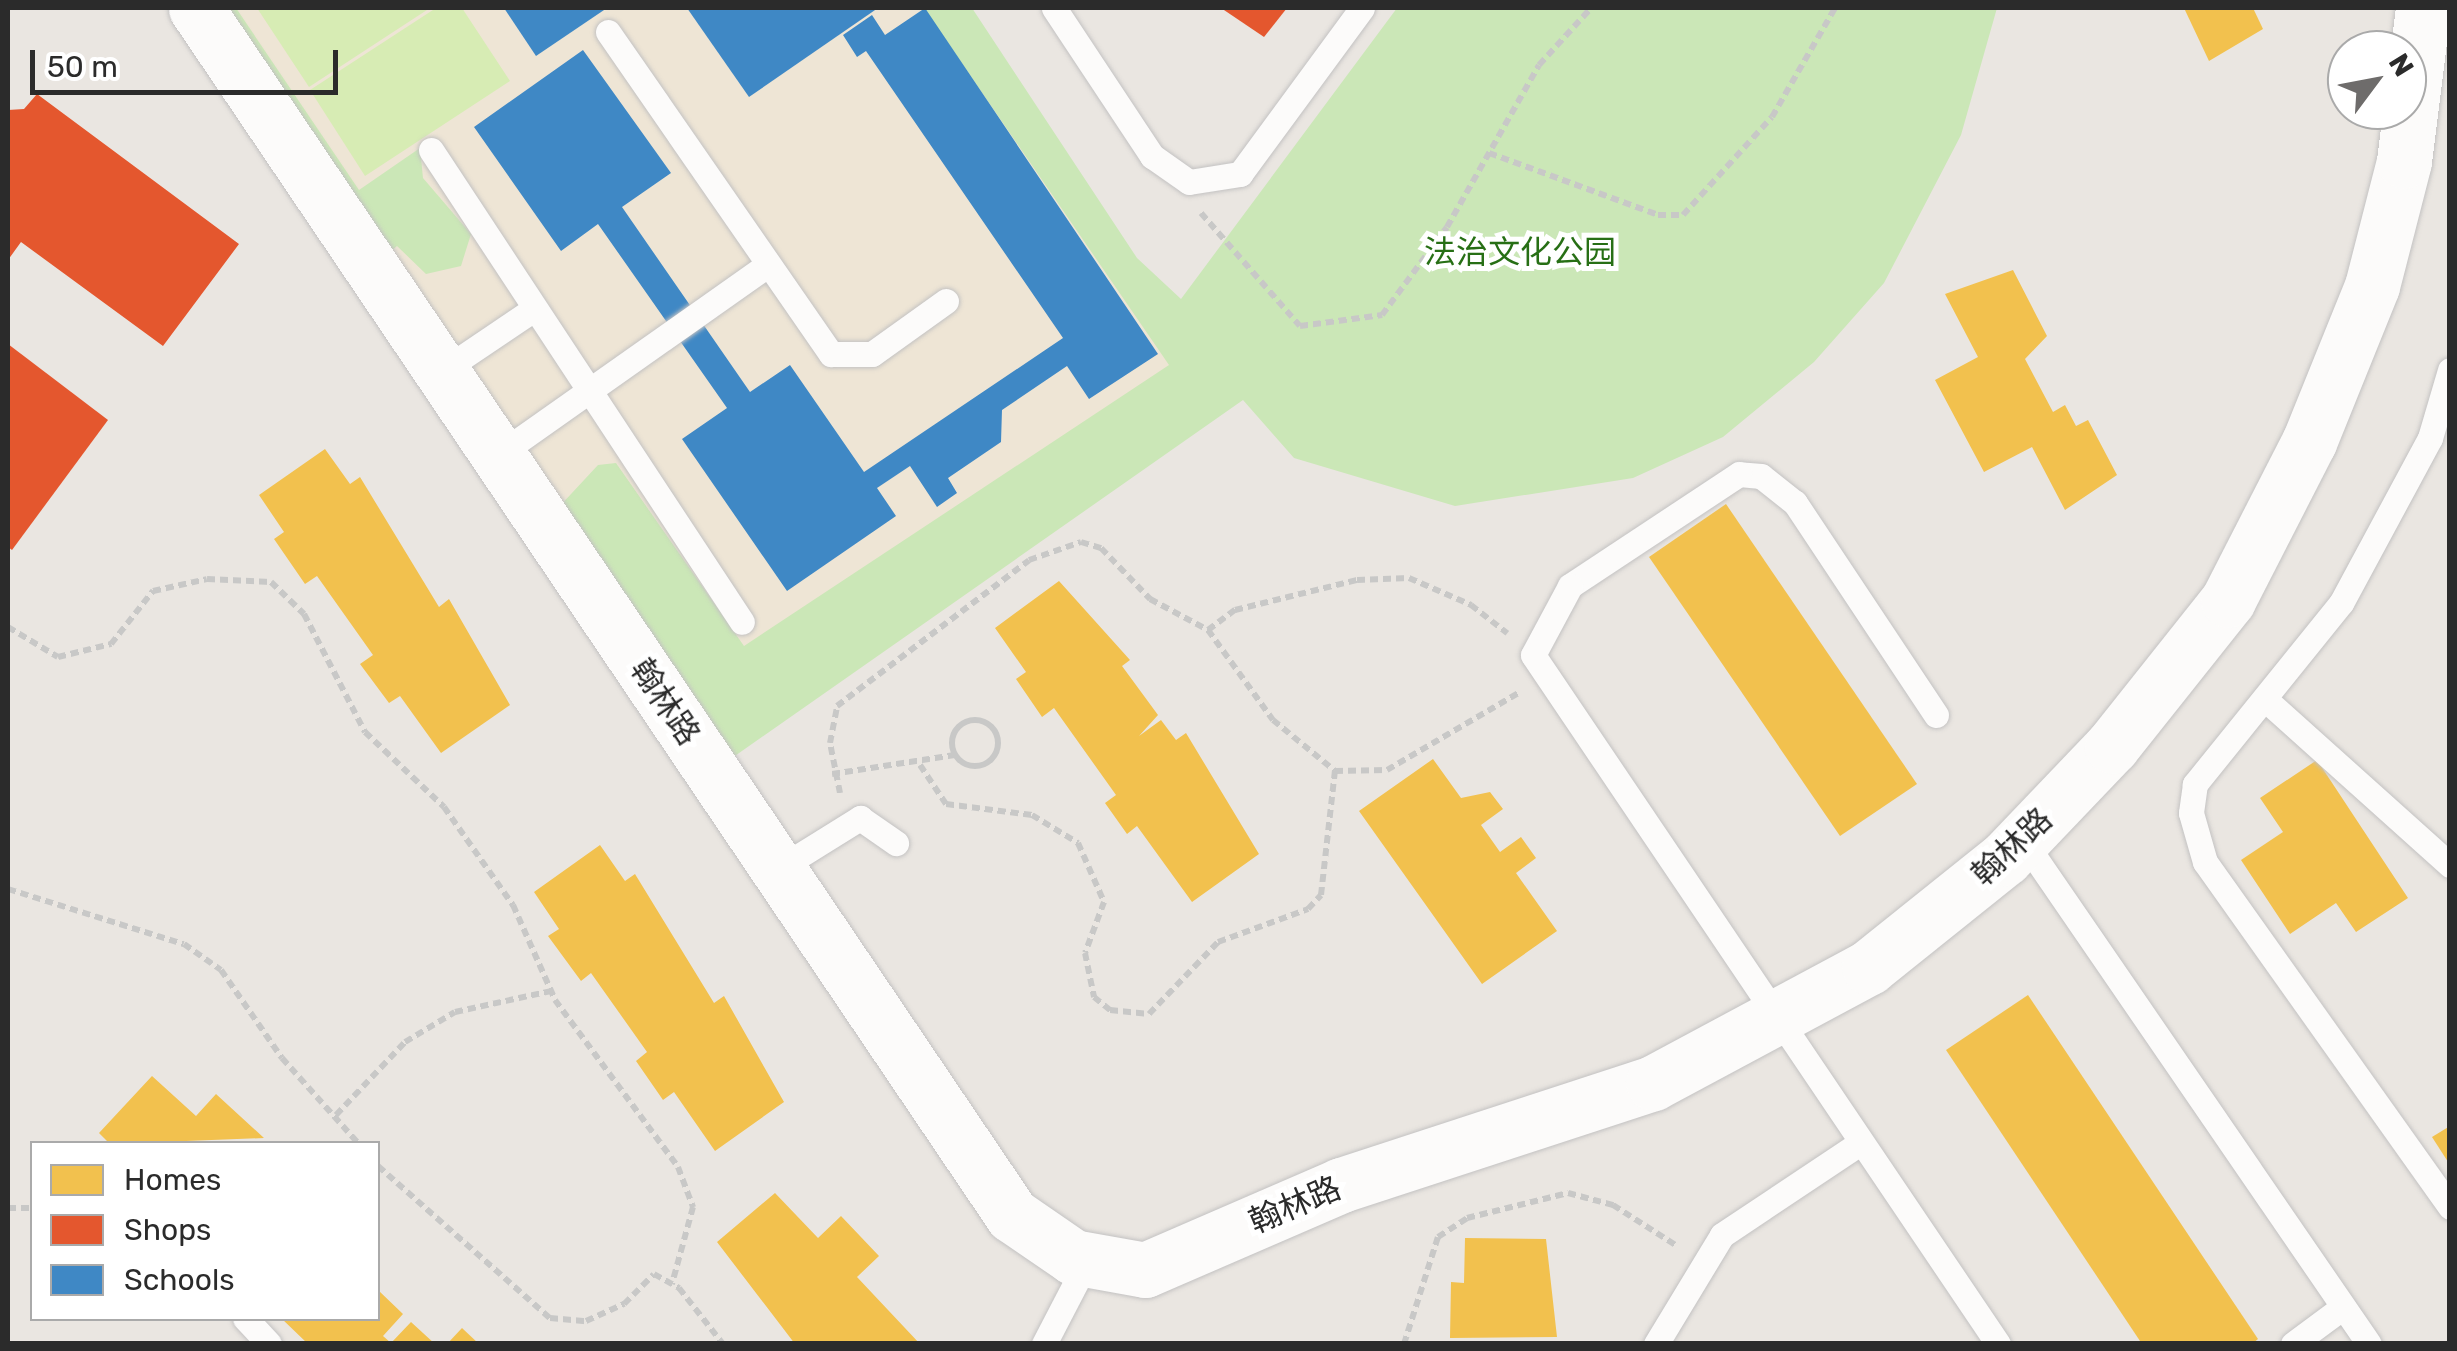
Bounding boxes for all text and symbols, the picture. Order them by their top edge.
scale bar [35,30,342,92]
north arrow [2327,30,2427,130]
text: N [2382,48,2420,82]
text: 50 m [47,49,118,85]
park label: 法治文化公园 [1424,233,1616,271]
street label: 翰林路 [622,651,708,753]
street label: 翰林路 [1964,800,2060,894]
legend [30,1141,380,1321]
text: Homes [124,1162,221,1198]
street label: 翰林路 [1243,1169,1347,1241]
text: Shops [124,1212,211,1248]
text: Schools [124,1262,235,1298]

